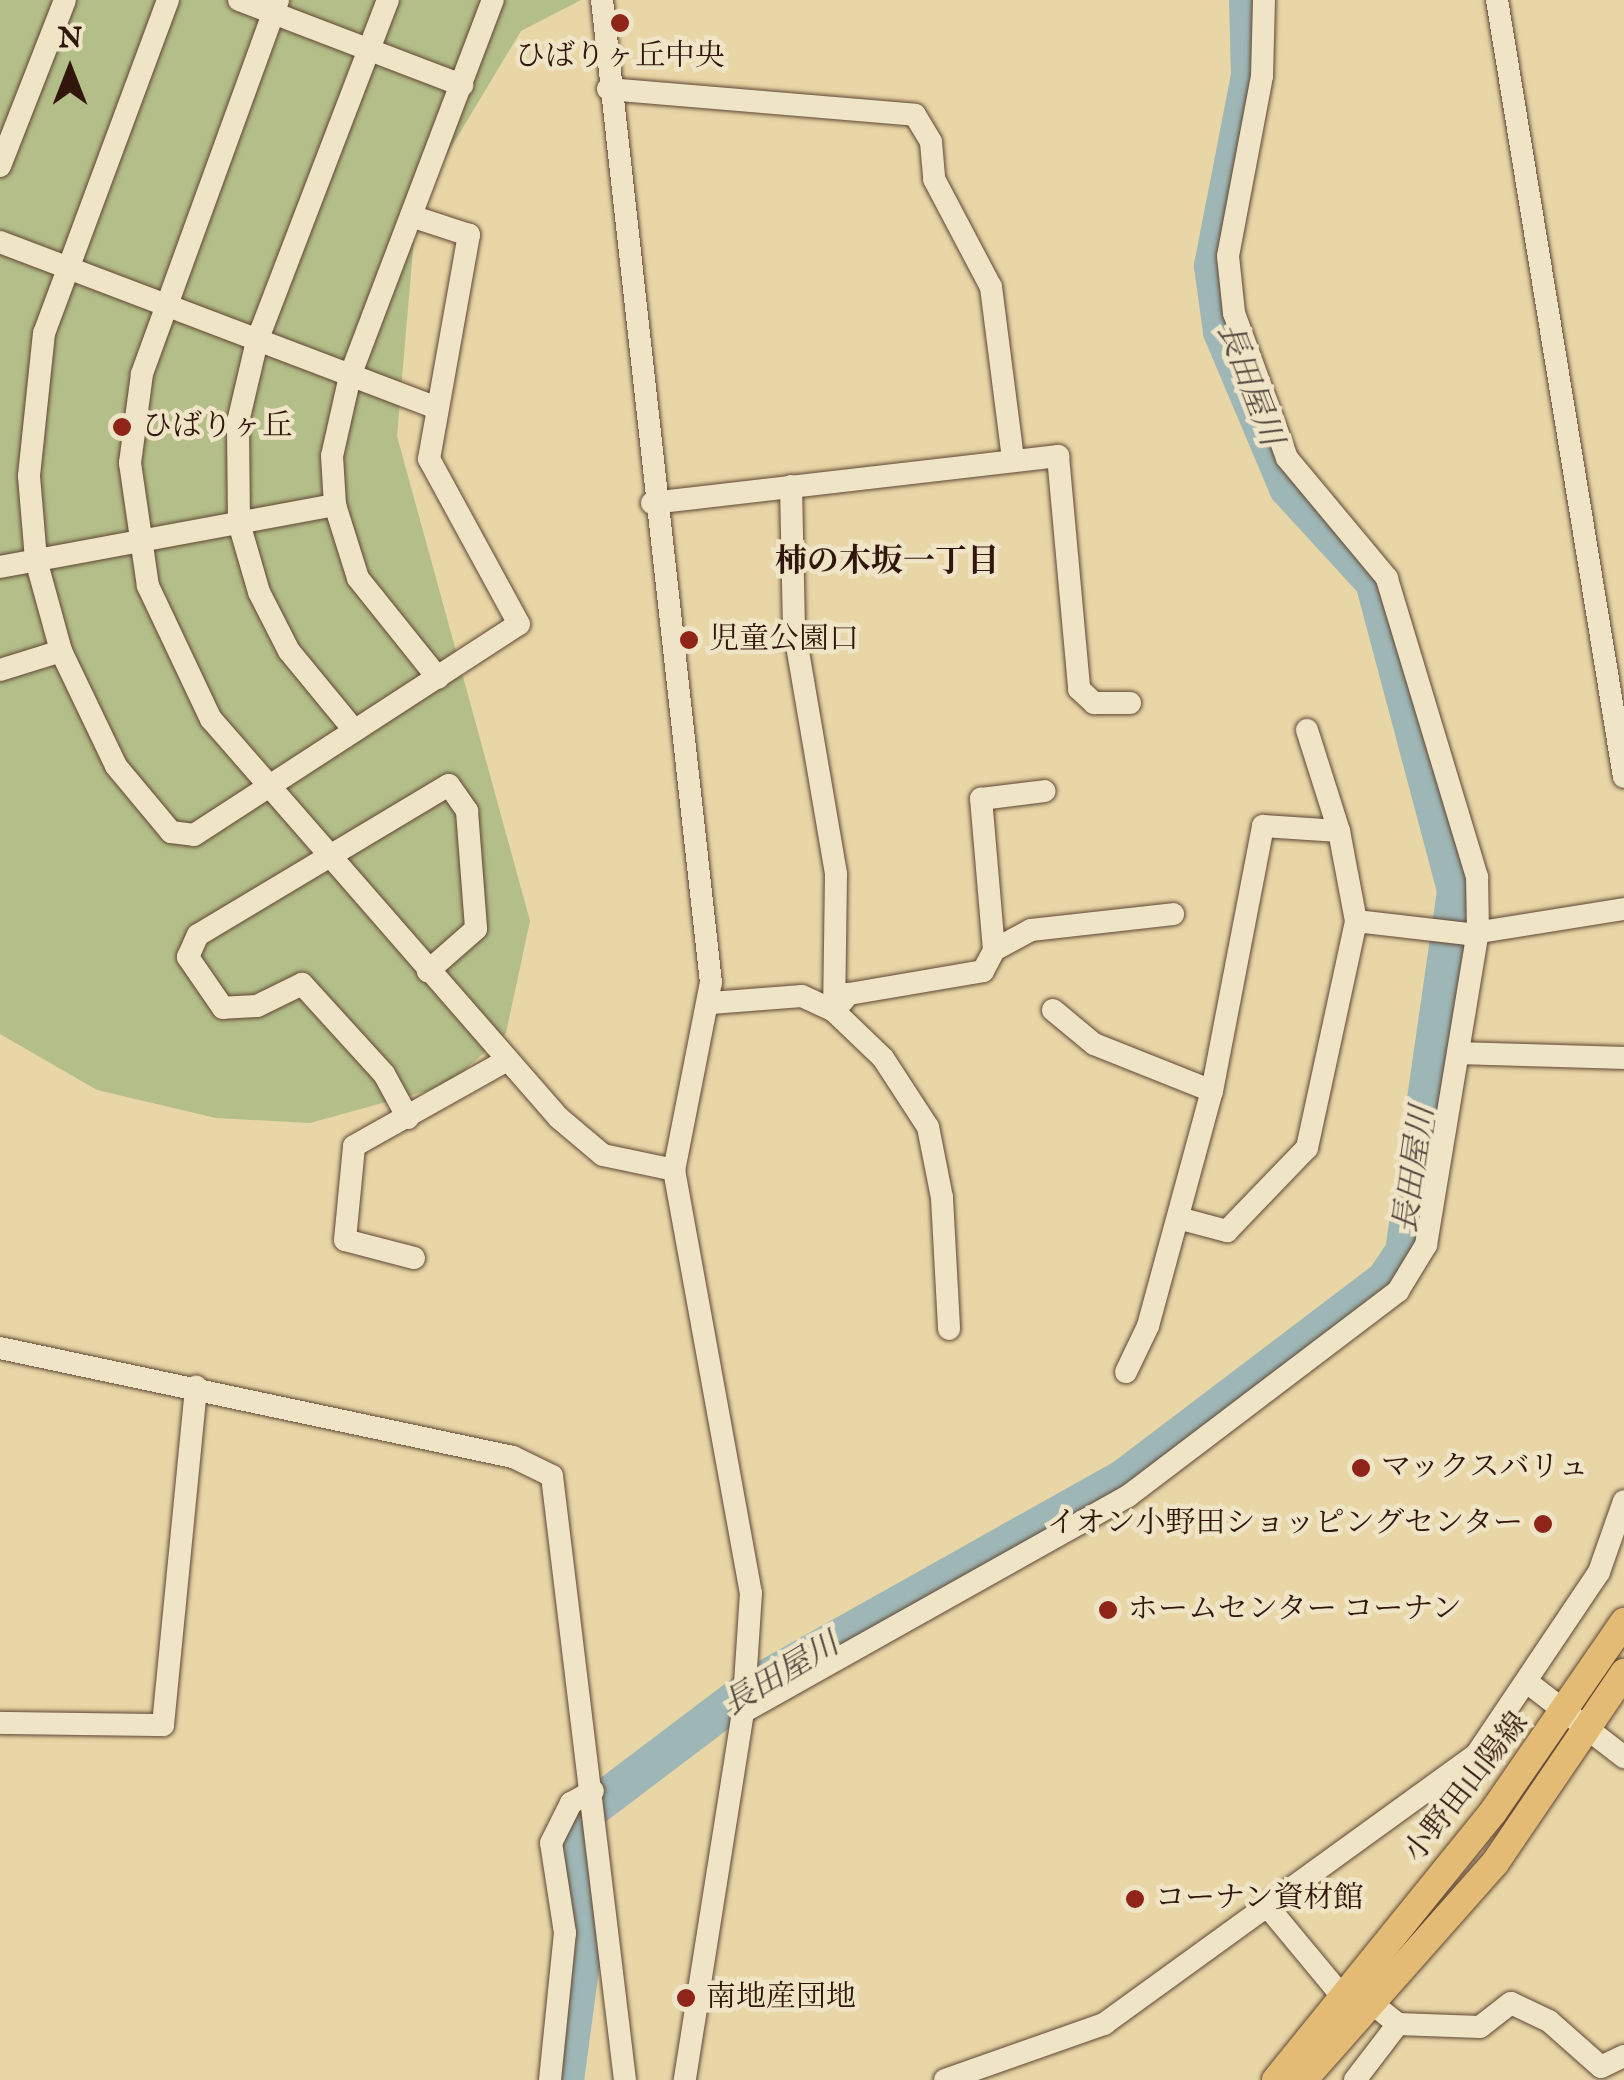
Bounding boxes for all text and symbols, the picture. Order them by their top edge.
marker: ひばりヶ丘中央 [609,12,631,34]
north arrow [20,20,120,120]
text: N [58,22,82,57]
place label: ひばりヶ丘中央 [515,39,725,75]
water label: 長田屋川 [1207,318,1289,452]
place label: ひばりヶ丘 [142,409,292,445]
marker: ひばりヶ丘 [111,416,133,438]
district label: 柿の木坂一丁目 [775,544,999,582]
place label: 児童公園口 [709,622,859,658]
marker: 児童公園口 [678,629,700,651]
water label: 長田屋川 [1388,1104,1444,1236]
place label: マックスバリュ [1381,1450,1591,1486]
marker: マックスバリュ [1350,1457,1372,1479]
place label: イオン小野田ショッピングセンター [1043,1506,1523,1542]
marker: イオン小野田ショッピングセンター [1532,1513,1554,1535]
place label: ホームセンター コーナン [1128,1592,1465,1628]
marker: ホームセンター コーナン [1097,1599,1119,1621]
water label: 長田屋川 [717,1627,847,1725]
street label: 小野田山陽線 [1397,1706,1537,1870]
place label: コーナン資材館 [1155,1881,1365,1917]
marker: コーナン資材館 [1124,1888,1146,1910]
place label: 南地産団地 [706,1980,856,2016]
marker: 南地産団地 [675,1987,697,2009]

